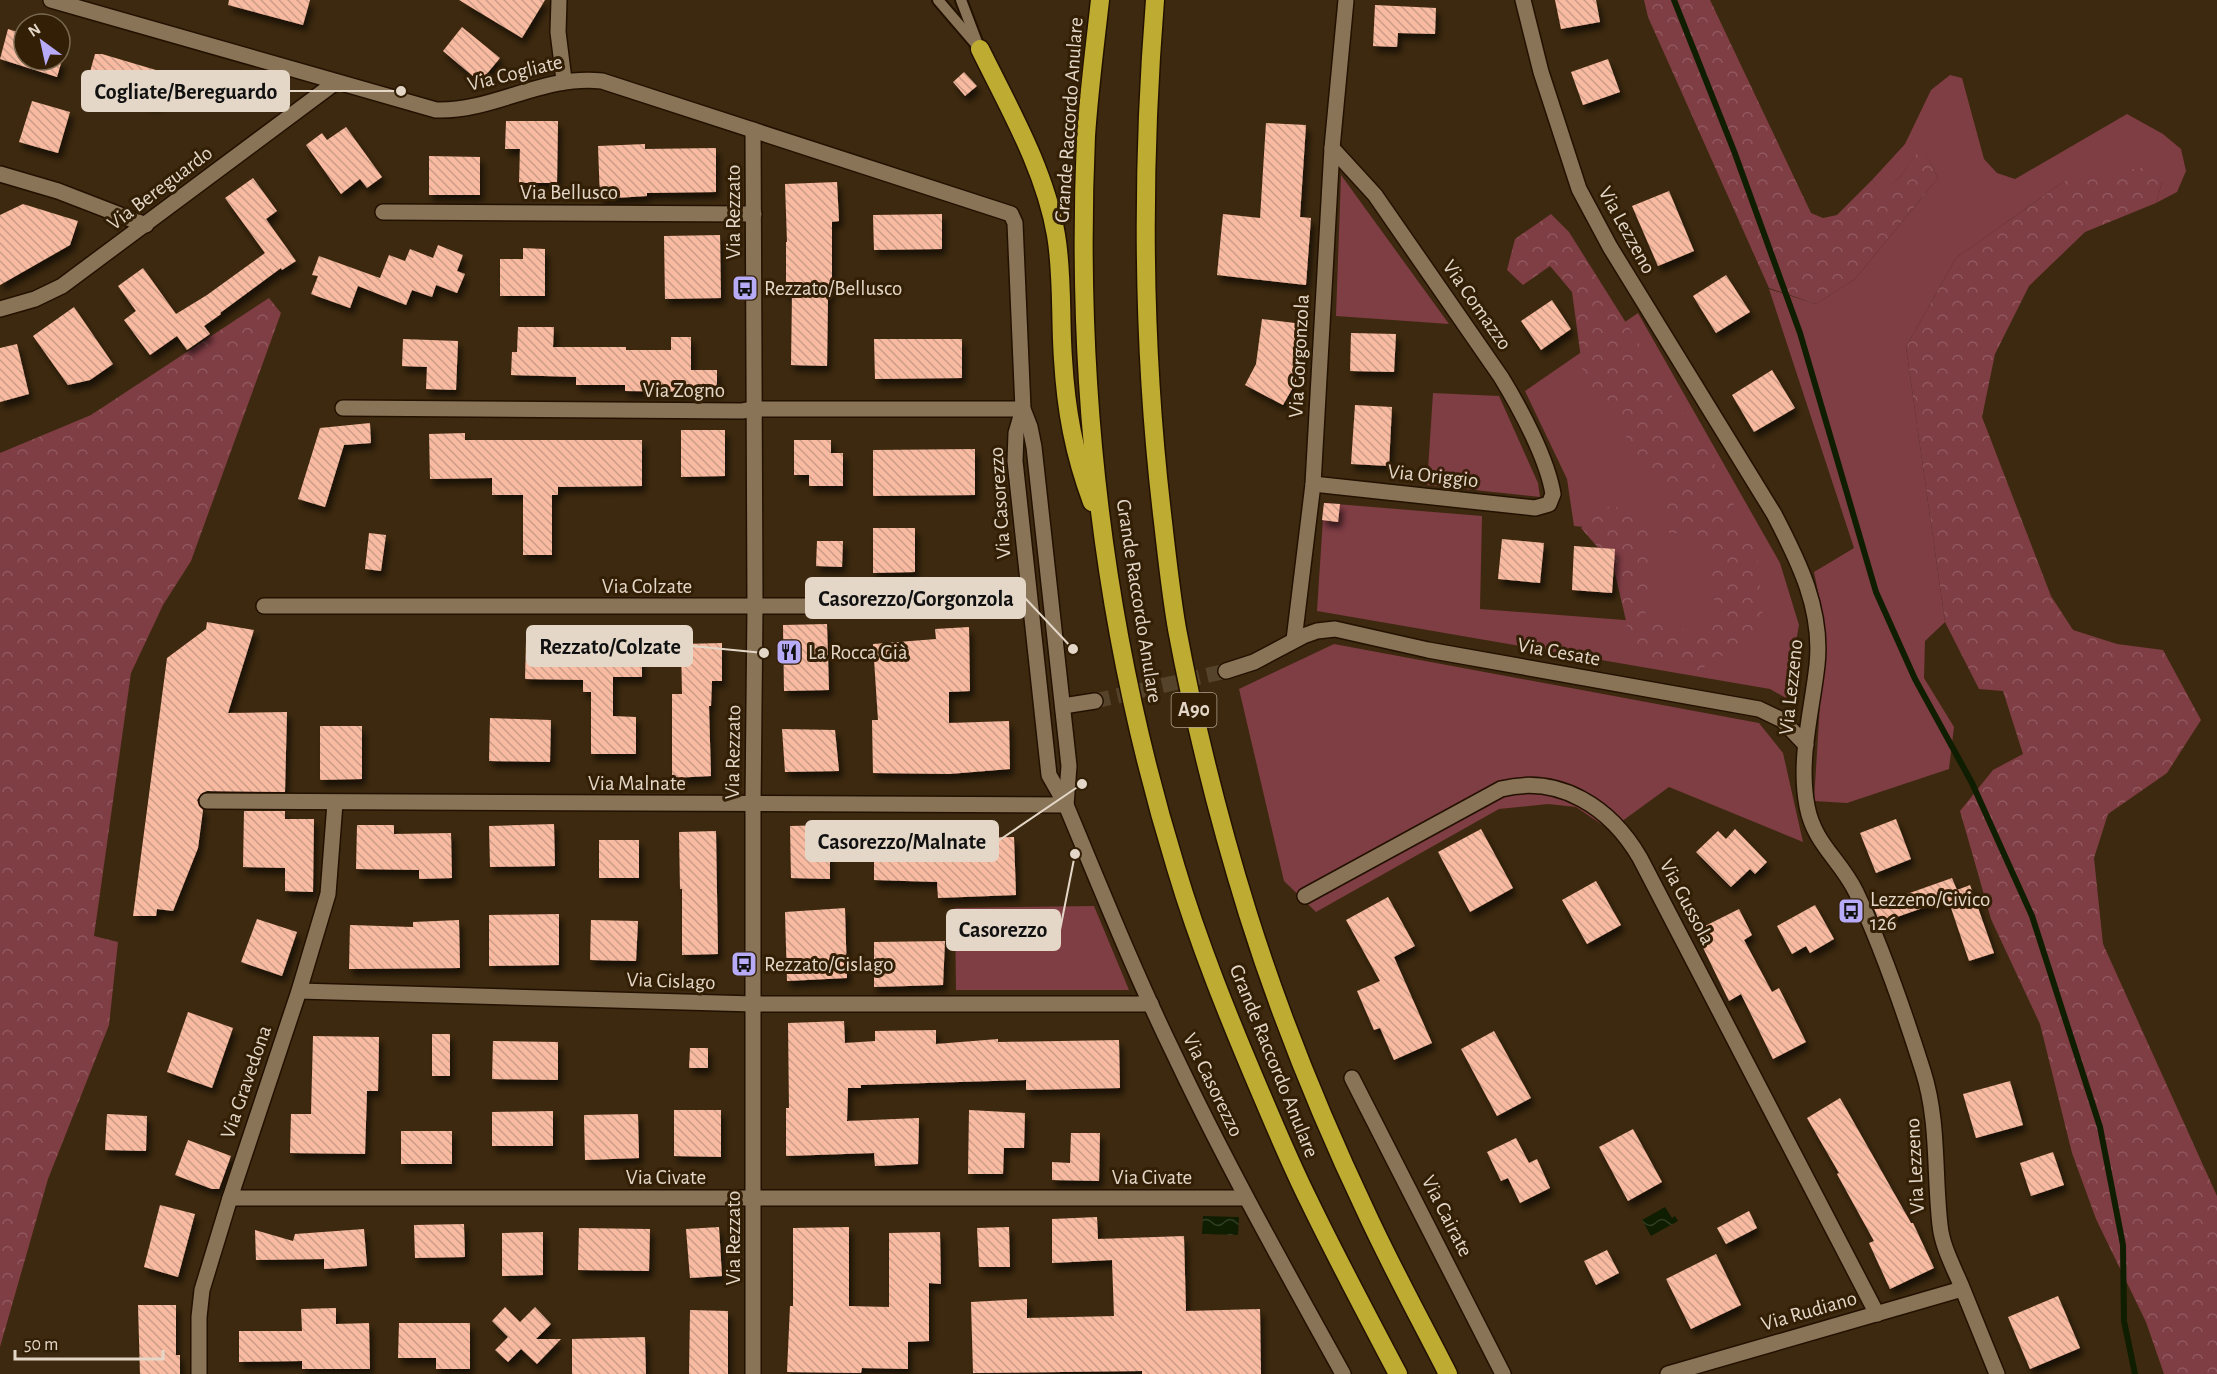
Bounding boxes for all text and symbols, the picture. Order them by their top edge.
north arrow [12,12,72,72]
street label: Grande Raccordo Anulare [1051,16,1087,224]
text: N [25,21,43,40]
street label: Via Cogliate [465,51,565,95]
callout: Cogliate/Bereguardo [82,71,289,111]
text: Cogliate/Bereguardo [95,81,278,103]
street label: Via Bereguardo [104,142,216,234]
street label: Via Rezzato [723,165,744,259]
street label: Via Bellusco [520,182,618,203]
street label: Via Lezzeno [1595,183,1659,277]
street label: Via Comazzo [1438,256,1516,354]
bus stop icon: Rezzato/Bellusco [730,273,760,303]
place label: Rezzato/Bellusco [764,278,902,299]
street label: Via Gorgonzola [1285,293,1313,418]
street label: Via Zogno [643,380,725,401]
street label: Via Casorezzo [986,446,1014,560]
street label: Via Origgio [1387,461,1479,491]
street label: Grande Raccordo Anulare [1112,497,1166,705]
street label: Via Colzate [602,576,692,597]
callout: Casorezzo/Gorgonzola [806,578,1025,618]
text: Casorezzo/Gorgonzola [818,588,1014,610]
callout: Rezzato/Colzate [527,626,692,666]
street label: Via Cesate [1516,634,1602,670]
text: Rezzato/Colzate [539,636,681,658]
restaurant icon: La Rocca Già [774,637,804,667]
street label: Via Lezzeno [1776,638,1806,736]
place label: La Rocca Già [808,642,908,663]
road number: A90 [1172,693,1216,727]
street label: Via Rezzato [722,705,744,799]
street label: Via Malnate [588,773,686,794]
callout: Casorezzo/Malnate [806,821,998,861]
text: Casorezzo/Malnate [818,831,986,853]
street label: Via Gussola [1656,856,1718,949]
place label: Lezzeno/Civico 126 [1870,889,1990,934]
bus stop icon: Lezzeno/Civico 126 [1836,896,1866,926]
callout: Casorezzo [947,910,1060,950]
text: Casorezzo [959,919,1047,941]
bus stop icon: Rezzato/Cislago [729,949,759,979]
place label: Rezzato/Cislago [764,954,894,975]
street label: Grande Raccordo Anulare [1226,961,1322,1161]
street label: Via Cislago [626,969,716,993]
street label: Via Gravedona [217,1022,275,1141]
street label: Via Casorezzo [1179,1030,1247,1140]
street label: Via Lezzeno [1902,1117,1928,1215]
street label: Via Civate [626,1167,706,1188]
street label: Via Civate [1112,1167,1192,1188]
street label: Via Cairate [1418,1172,1476,1260]
street label: Via Rezzato [723,1191,744,1285]
street label: Via Rudiano [1759,1287,1859,1335]
scale bar [15,1323,164,1361]
text: 50 m [24,1336,58,1354]

